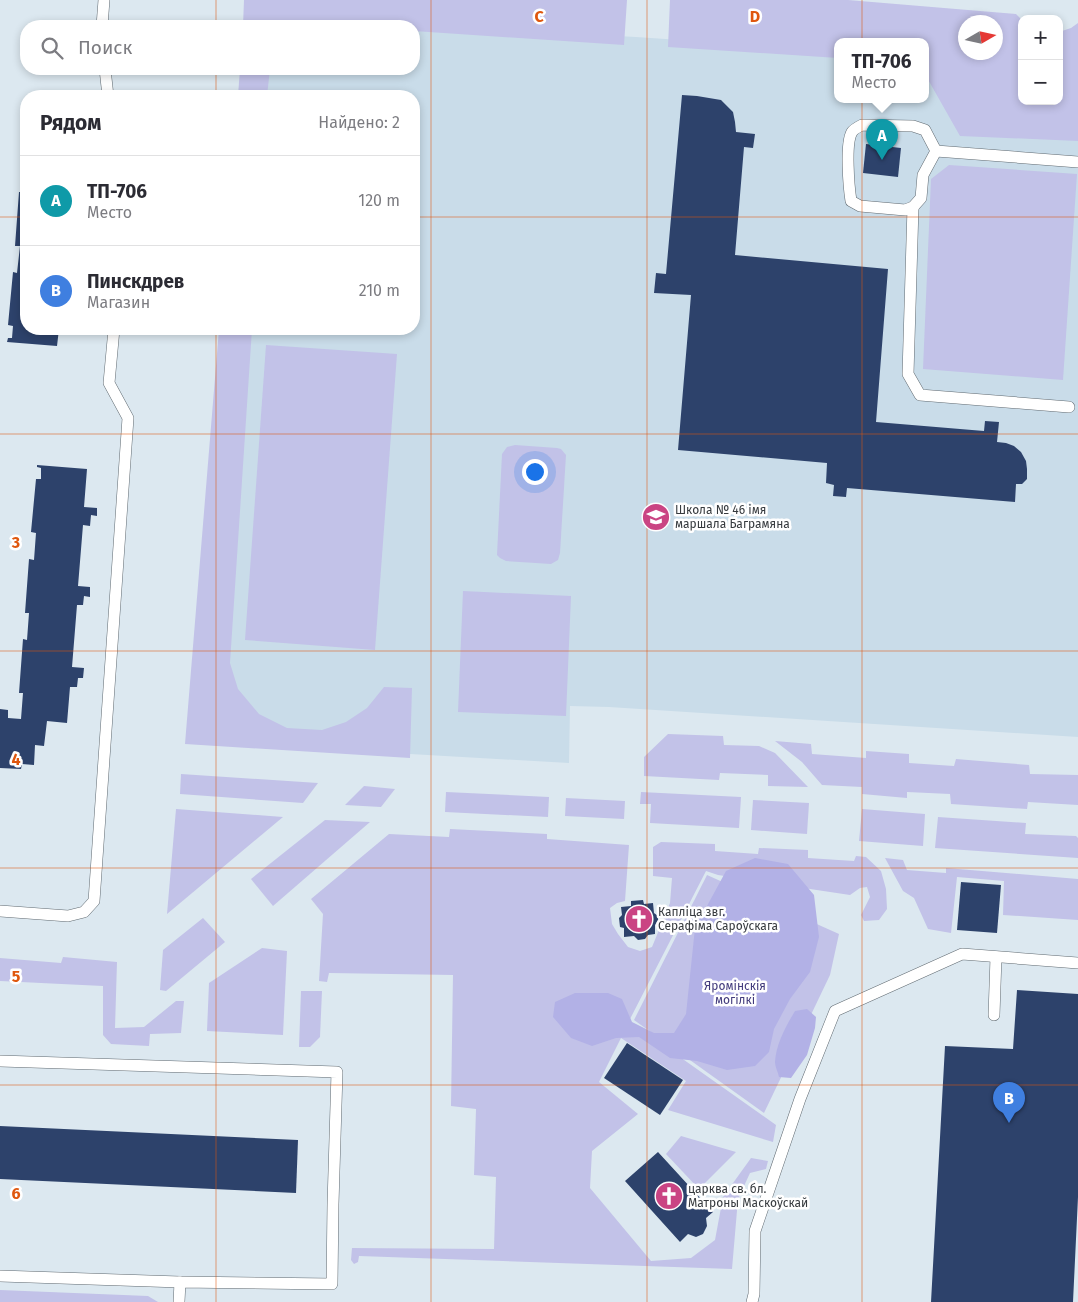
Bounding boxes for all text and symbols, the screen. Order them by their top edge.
text: C [534,7,544,26]
text: D [750,7,760,26]
north arrow [958,15,1003,60]
map controls [1018,15,1063,105]
button: + [1018,15,1063,60]
search box [20,20,420,75]
icon: search [38,34,66,62]
text: Поиск [78,36,132,59]
popup [834,38,929,103]
text: ТП-706 [852,50,911,73]
button: − [1018,60,1063,105]
text: Место [852,73,896,92]
text: Рядом [40,110,101,136]
text: Найдено: 2 [318,113,400,132]
pin: A [866,119,898,160]
text: ТП-706 [87,180,147,203]
text: A [51,191,61,210]
text: 120 m [358,191,400,210]
text: Место [87,203,132,222]
text: Пинскдрев [87,270,184,293]
text: B [51,281,61,300]
text: 210 m [359,281,400,300]
text: Магазин [87,293,150,312]
your location [522,459,548,485]
school or university icon: Школа № 46 імя маршала Баграмяна [641,502,671,532]
place label: Школа № 46 імя маршала Баграмяна [675,503,790,531]
text: 3 [11,533,20,552]
text: 4 [11,750,21,769]
church icon: Капліца звг. Серафіма Сароўскага [624,904,654,934]
place label: Капліца звг. Серафіма Сароўскага [658,905,778,933]
text: 5 [12,967,21,986]
park label: Яромінскія могілкі [704,979,766,1007]
pin: B [993,1082,1025,1123]
church icon: царква св. бл. Матроны Маскоўскай [654,1181,684,1211]
place label: царква св. бл. Матроны Маскоўскай [688,1182,808,1210]
text: 6 [11,1184,21,1203]

